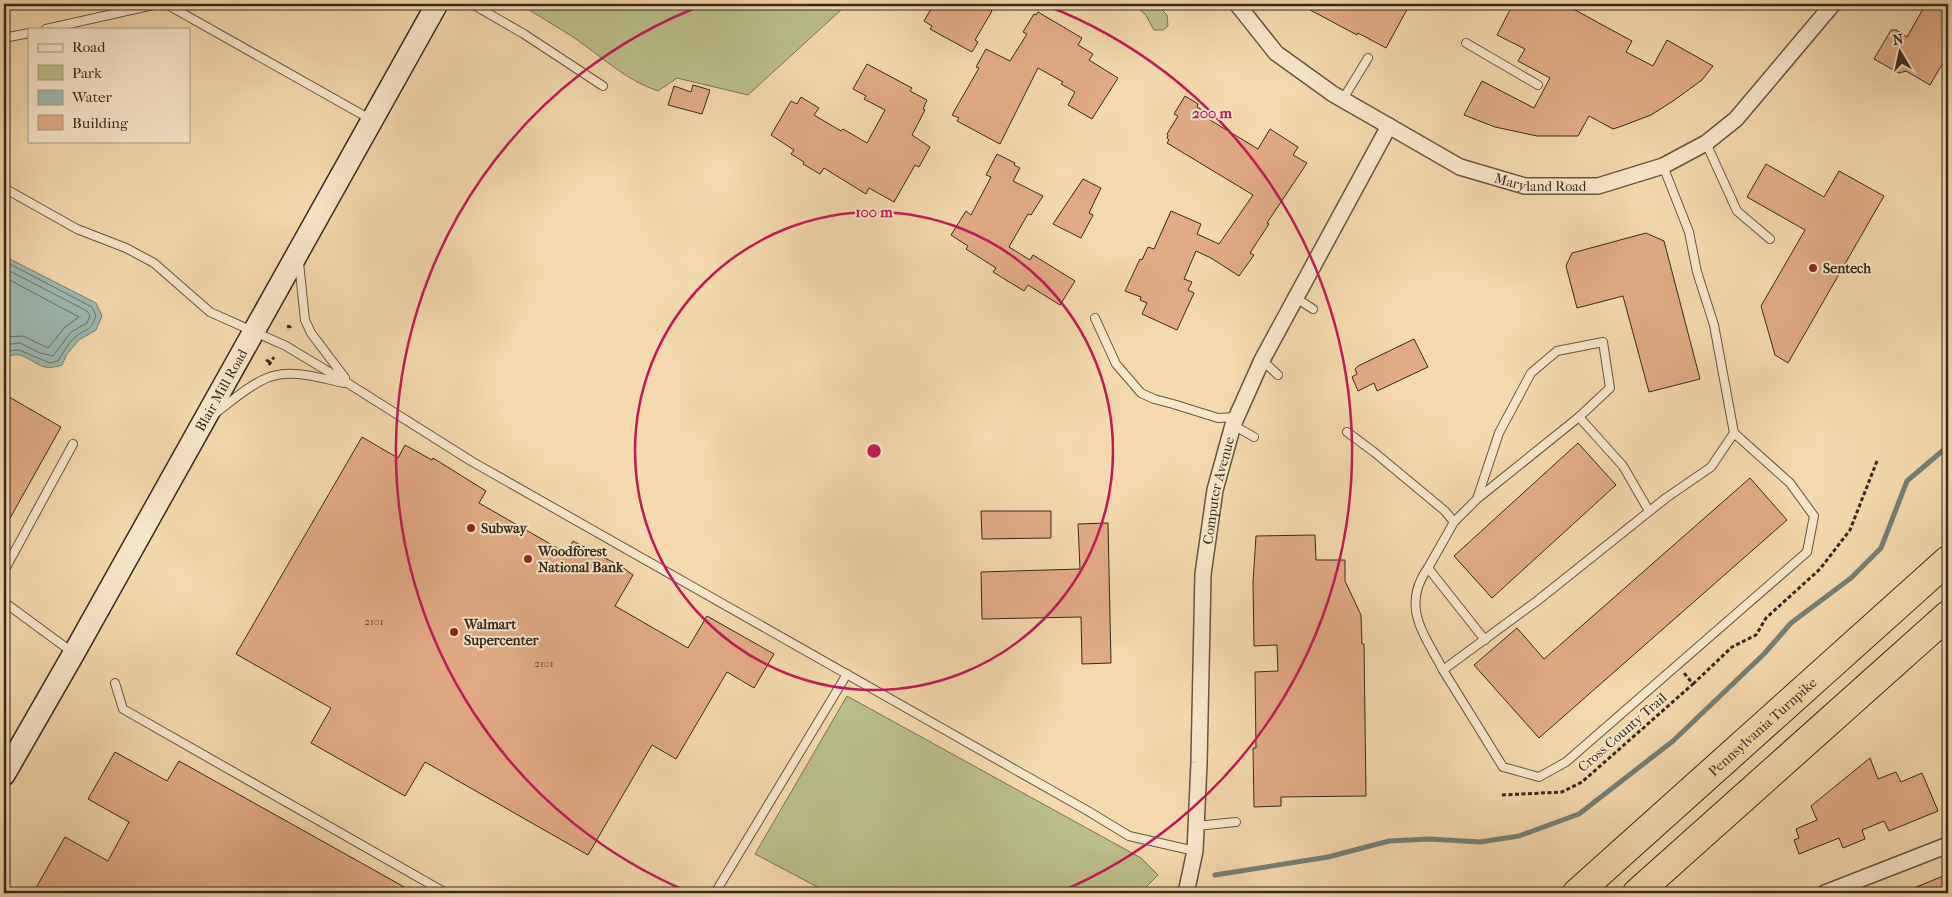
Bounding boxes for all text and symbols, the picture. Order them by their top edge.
legend [28,28,190,142]
north arrow [1874,28,1924,78]
text: N [1891,30,1905,49]
text: Road [72,38,106,56]
text: Park [72,64,102,82]
text: Water [71,88,112,106]
text: 200 m [1192,104,1232,122]
text: Building [72,114,129,132]
street label: Maryland Road [1492,169,1587,195]
text: 100 m [855,203,893,221]
place label: Sentech [1823,260,1872,277]
marker: Sentech [1807,262,1819,274]
street label: Blair Mill Road [192,346,251,434]
street label: Computer Avenue [1199,435,1238,546]
centre of rings [865,442,883,460]
place label: Subway [481,520,529,537]
marker: Subway [465,522,477,534]
place label: Woodforest National Bank [537,543,624,576]
marker: Woodforest National Bank [522,553,534,565]
house number: 2101 [364,615,384,628]
place label: Walmart Supercenter [463,616,540,649]
marker: Walmart Supercenter [448,626,460,638]
house number: 2101 [534,657,554,670]
street label: Pennsylvania Turnpike [1705,674,1820,780]
street label: Cross County Trail [1574,689,1670,776]

